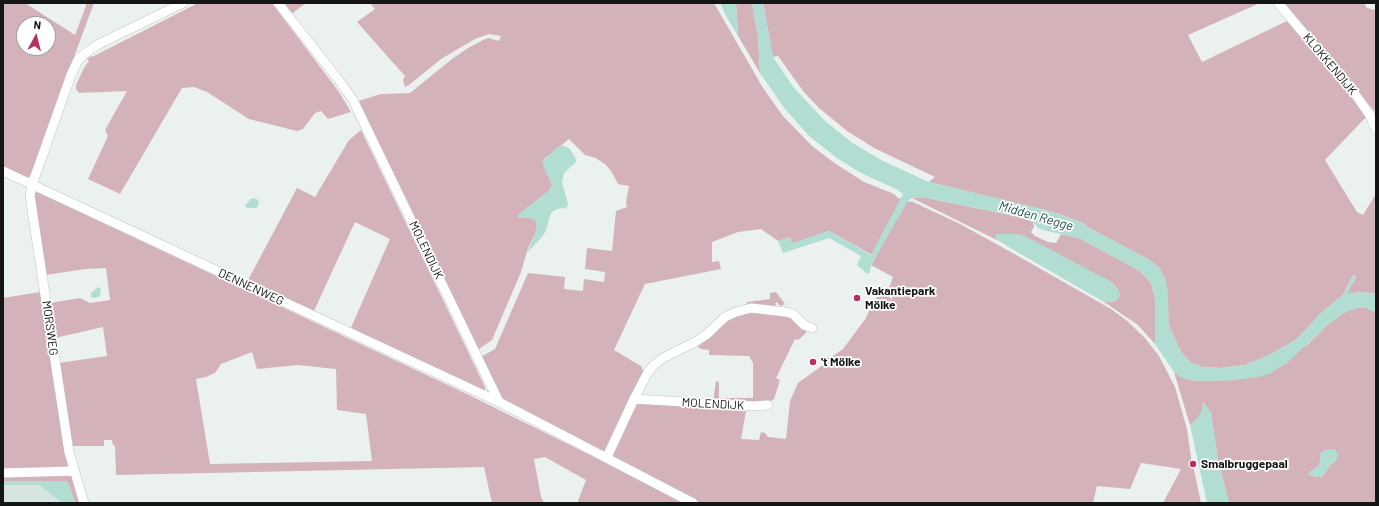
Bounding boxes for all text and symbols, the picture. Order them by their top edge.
north arrow [16,16,56,56]
text: N [33,18,42,31]
street label: KLOKKENDIJK [1300,30,1360,98]
water label: Midden Regge [997,198,1075,234]
street label: MOLENDIJK [406,219,446,281]
street label: DENNENWEG [216,265,286,309]
place label: Vakantiepark Mölke [865,284,935,312]
marker: Vakantiepark Mölke [852,293,862,303]
street label: MORSWEG [39,300,61,356]
place label: 't Mölke [821,355,860,369]
marker: 't Mölke [808,357,818,367]
street label: MOLENDIJK [681,395,745,413]
place label: Smalbruggepaal [1201,457,1288,471]
marker: Smalbruggepaal [1188,459,1198,469]

